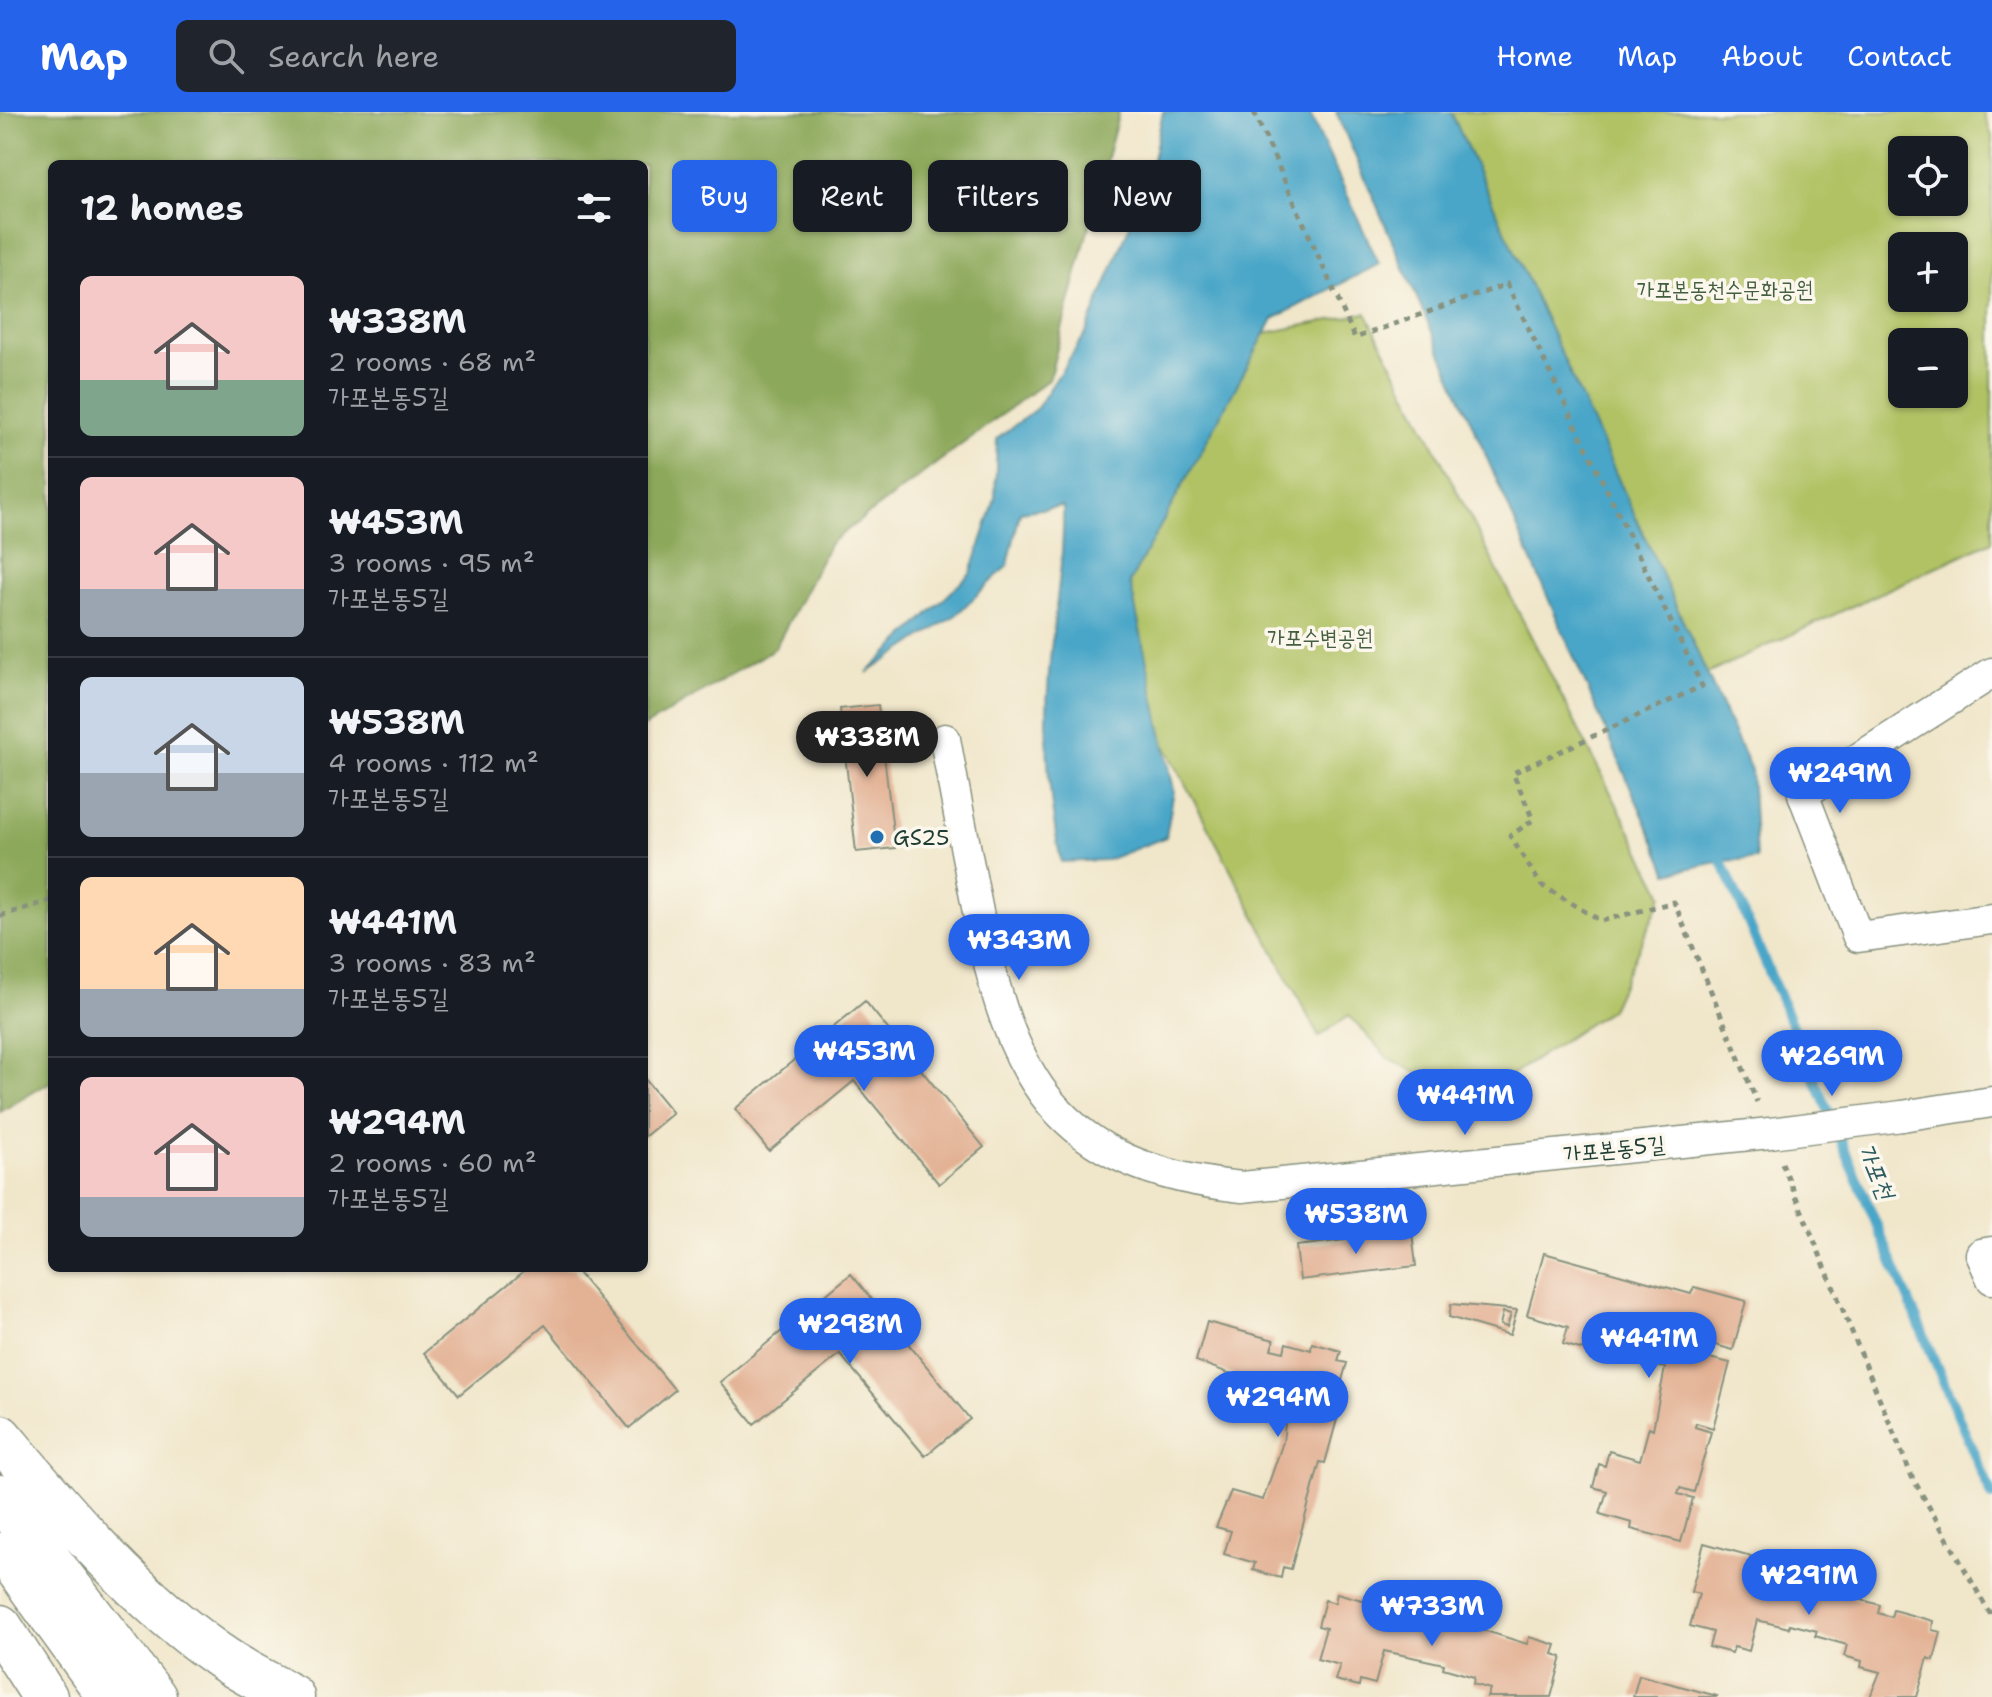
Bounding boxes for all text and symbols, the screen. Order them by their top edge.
search box [176,20,736,92]
text: Map [40,31,128,82]
icon: search [204,34,248,78]
text: Search here [268,36,439,77]
text: Home [1496,37,1573,75]
text: Map [1617,37,1677,75]
text: About [1721,37,1803,75]
text: Contact [1847,37,1952,75]
map controls [1888,136,1968,408]
button: locate [1888,136,1968,216]
chip: Buy [672,160,777,232]
chip: Rent [793,160,912,232]
chip: Filters [928,160,1068,232]
chip: New [1084,160,1201,232]
text: 12 homes [80,185,244,231]
icon: filters [572,186,616,230]
button: + [1888,232,1968,312]
park label: 가포본동천수문화공원 [1636,275,1814,304]
text: ₩338M [328,298,466,344]
icon: home [144,308,240,404]
button: − [1888,328,1968,408]
text: 2 rooms · 68 m² [328,344,536,379]
text: 가포본동5길 [328,379,449,414]
text: ₩453M [328,499,464,545]
icon: home [144,509,240,605]
text: 3 rooms · 95 m² [328,545,535,580]
text: 가포본동5길 [328,580,449,615]
park label: 가포수변공원 [1267,623,1373,652]
text: ₩538M [328,699,465,745]
icon: home [144,709,240,805]
pin: ₩338M [811,711,923,779]
text: ₩338M [814,719,920,754]
text: 4 rooms · 112 m² [328,745,539,780]
pin: ₩249M [1784,747,1896,815]
text: ₩249M [1788,755,1892,790]
text: 가포본동5길 [328,780,449,815]
place label: GS25 [893,823,950,852]
marker: GS25 [868,828,886,846]
text: ₩441M [328,899,457,945]
icon: home [144,909,240,1005]
pin: ₩343M [963,914,1075,982]
text: ₩343M [966,922,1072,957]
text: 3 rooms · 83 m² [328,945,536,980]
text: 가포본동5길 [328,980,449,1015]
pin: ₩453M [808,1025,920,1093]
pin: ₩269M [1776,1030,1888,1098]
text: ₩453M [812,1033,916,1068]
text: ₩269M [1779,1038,1885,1073]
pin: ₩441M [1409,1069,1521,1137]
text: ₩441M [1416,1077,1514,1112]
text: ₩294M [328,1099,466,1145]
icon: home [144,1109,240,1205]
street label: 가포본동5길 [1562,1129,1667,1169]
water label: 가포천 [1850,1138,1903,1206]
text: 2 rooms · 60 m² [328,1145,537,1180]
text: 가포본동5길 [328,1180,449,1215]
pin: ₩538M [1300,1188,1412,1256]
text: ₩538M [1304,1196,1408,1231]
pin: ₩298M [794,1298,906,1366]
text: ₩298M [797,1306,903,1341]
pin: ₩441M [1593,1312,1705,1380]
text: ₩441M [1600,1320,1698,1355]
pin: ₩294M [1222,1371,1334,1439]
text: ₩294M [1225,1379,1331,1414]
pin: ₩291M [1753,1549,1865,1617]
text: ₩291M [1760,1557,1858,1592]
pin: ₩733M [1376,1580,1488,1648]
text: ₩733M [1380,1588,1484,1623]

